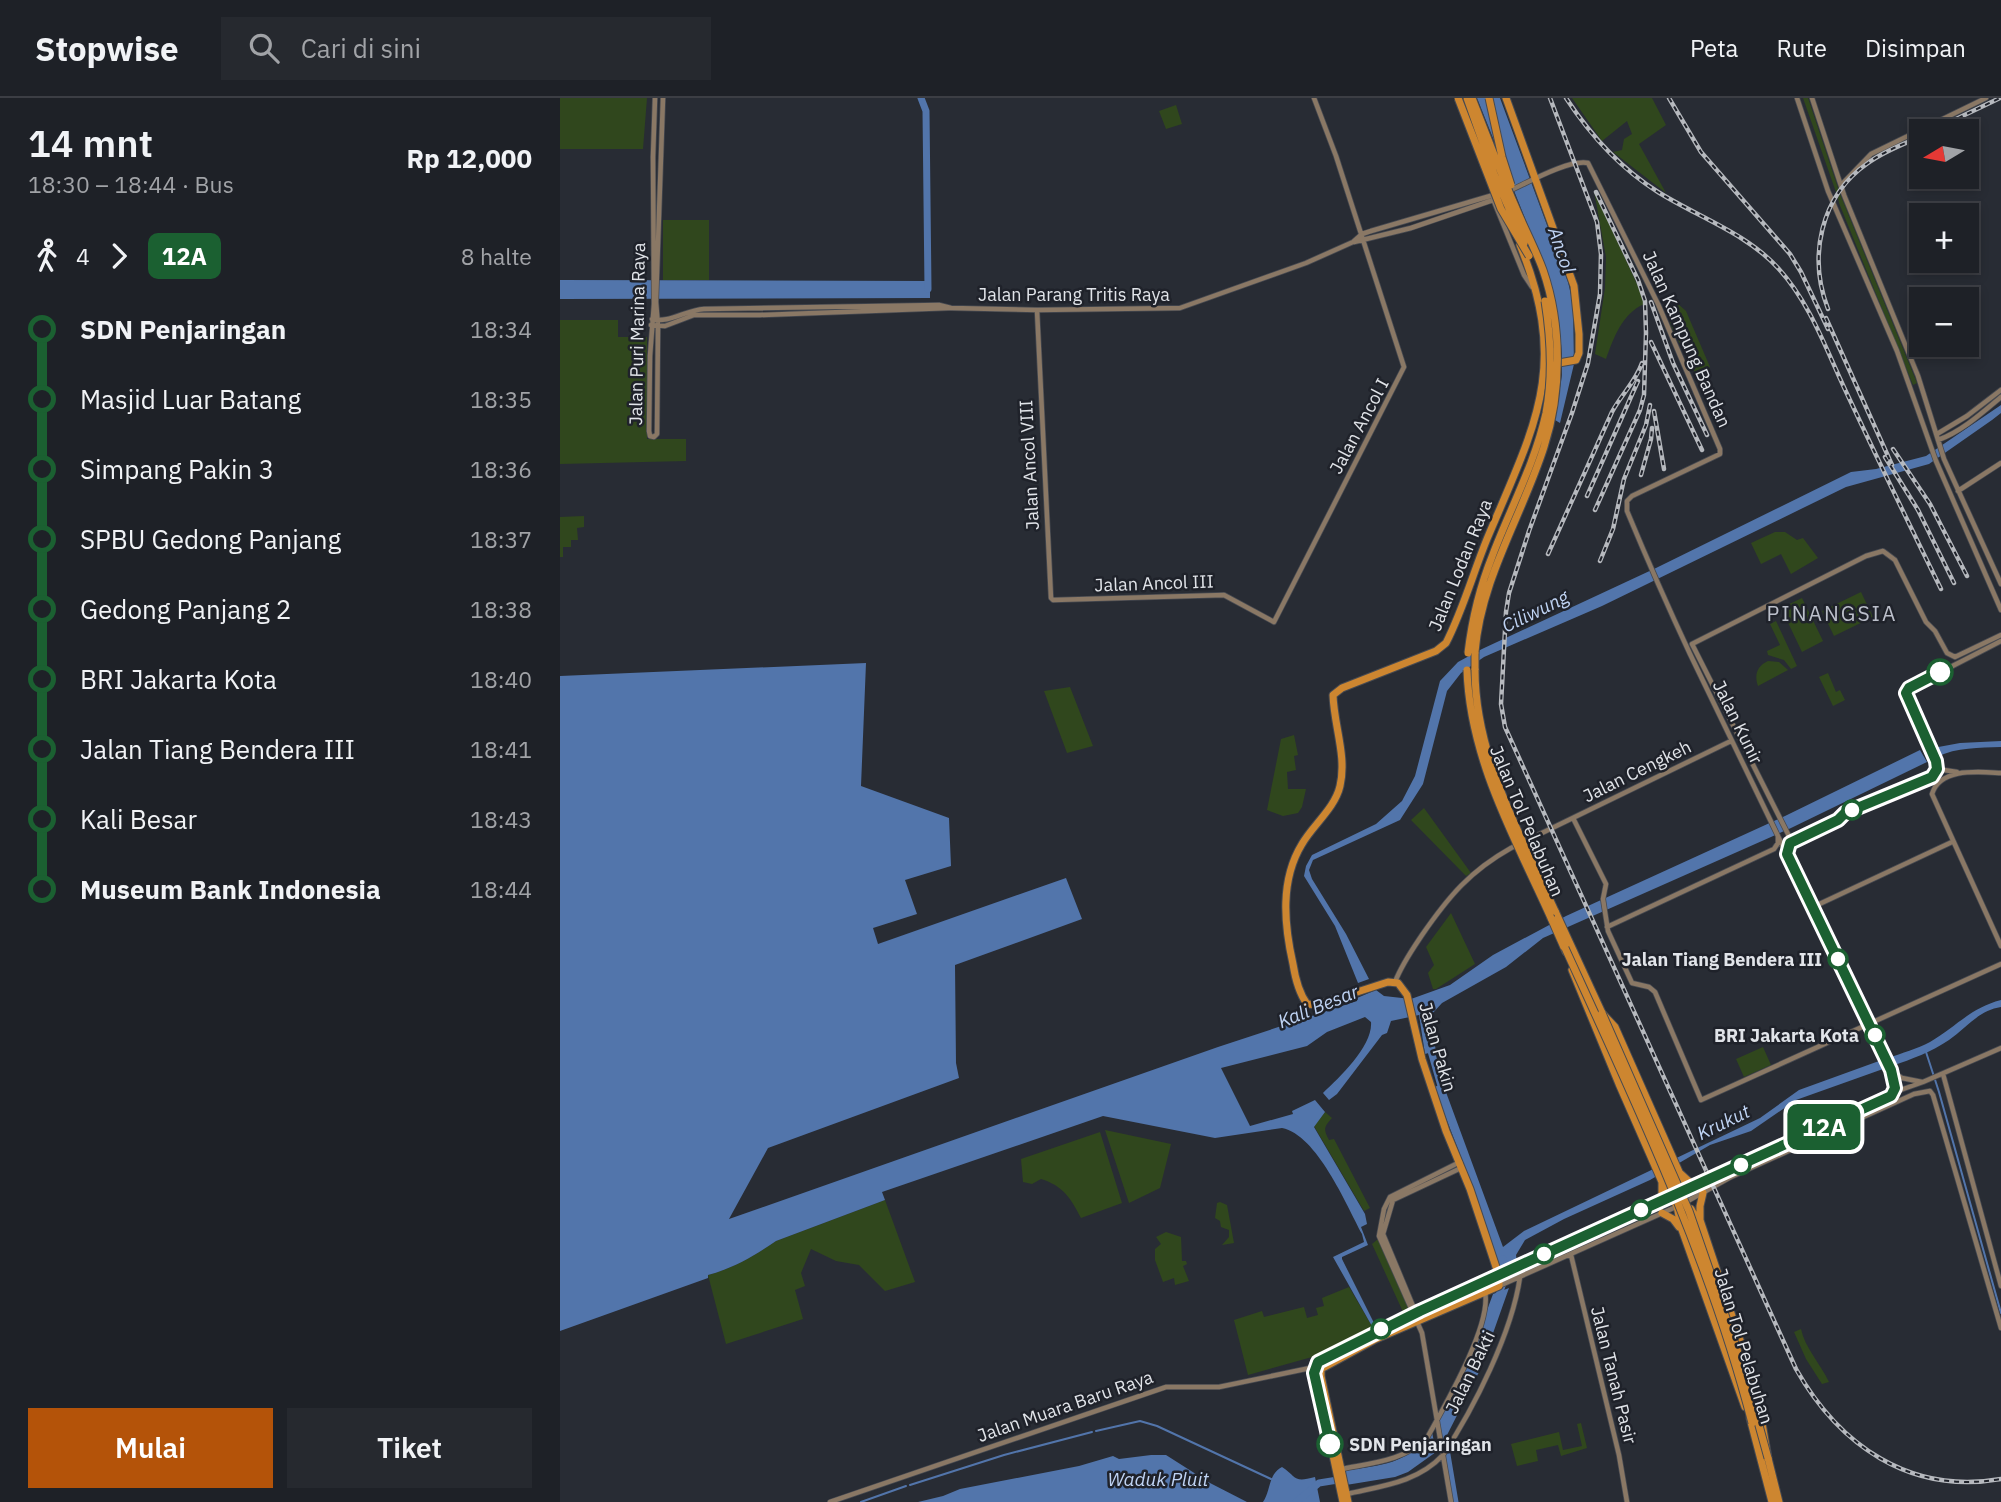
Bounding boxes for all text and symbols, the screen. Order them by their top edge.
search box [221,17,711,80]
text: Stopwise [35,27,179,70]
icon: search [245,29,283,67]
text: Cari di sini [301,31,421,65]
text: Peta [1690,32,1738,64]
text: Rute [1776,32,1827,64]
text: Disimpan [1865,32,1966,64]
text: 14 mnt [28,118,153,167]
north arrow [1909,119,1979,189]
map controls [1909,119,1979,357]
text: Rp 12,000 [406,141,532,175]
text: 18:30 – 18:44 · Bus [28,169,234,199]
button: + [1909,203,1979,273]
water label: Ancol [1543,223,1581,276]
icon: walk [28,237,66,275]
icon: forward [100,237,138,275]
text: 12A [162,240,207,272]
text: 4 [76,241,90,271]
text: 8 halte [461,241,532,271]
street label: Jalan Puri Marina Raya [624,242,650,426]
street label: Jalan Kampung Bandan [1638,247,1736,431]
street label: Jalan Parang Tritis Raya [978,283,1170,306]
button: − [1909,287,1979,357]
text: SDN Penjaringan [80,312,286,346]
text: 18:34 [470,314,532,344]
street label: Jalan Ancol I [1324,374,1394,478]
text: Masjid Luar Batang [80,382,301,416]
text: 18:35 [470,384,532,414]
street label: Jalan Ancol VIII [1014,399,1044,531]
text: Simpang Pakin 3 [80,452,274,486]
text: 18:36 [470,454,532,484]
street label: Jalan Lodan Raya [1423,495,1497,634]
text: SPBU Gedong Panjang [80,522,341,556]
text: 18:37 [470,524,532,554]
street label: Jalan Ancol III [1094,569,1214,597]
water label: Ciliwung [1498,584,1574,637]
text: Gedong Panjang 2 [80,592,291,626]
text: 18:38 [470,594,532,624]
district label: PINANGSIA [1767,599,1897,627]
unlabelled marker [1927,659,1953,685]
text: BRI Jakarta Kota [80,662,277,696]
text: 18:40 [470,664,532,694]
street label: Jalan Kunir [1708,676,1768,768]
text: Jalan Tiang Bendera III [80,732,355,766]
text: 18:41 [470,734,532,764]
street label: Jalan Cengkeh [1579,735,1695,807]
street label: Jalan Tol Pelabuhan [1485,742,1569,900]
unlabelled marker [1842,800,1862,820]
text: Kali Besar [80,802,197,836]
text: 18:43 [470,804,532,834]
text: Museum Bank Indonesia [80,872,381,906]
text: 18:44 [470,874,532,904]
place label: Jalan Tiang Bendera III [1621,948,1822,971]
marker: Jalan Tiang Bendera III [1828,949,1848,969]
water label: Kali Besar [1274,979,1363,1033]
street label: Jalan Pakin [1414,999,1462,1095]
place label: BRI Jakarta Kota [1714,1024,1859,1047]
marker: BRI Jakarta Kota [1865,1025,1885,1045]
water label: Krukut [1693,1099,1754,1145]
line badge: 12A [1784,1104,1864,1150]
text: 12A [1801,1111,1847,1143]
unlabelled marker [1731,1155,1751,1175]
unlabelled marker [1631,1200,1651,1220]
unlabelled marker [1534,1244,1554,1264]
street label: Jalan Tol Pelabuhan [1709,1265,1779,1427]
street label: Jalan Tanah Pasir [1586,1304,1642,1447]
unlabelled marker [1371,1319,1391,1339]
street label: Jalan Bakti [1440,1327,1500,1417]
street label: Jalan Muara Baru Raya [974,1365,1156,1447]
button: Mulai [28,1408,273,1488]
button: Tiket [287,1408,532,1488]
marker: SDN Penjaringan [1317,1431,1343,1457]
place label: SDN Penjaringan [1349,1433,1492,1456]
water label: Waduk Pluit [1107,1467,1210,1491]

